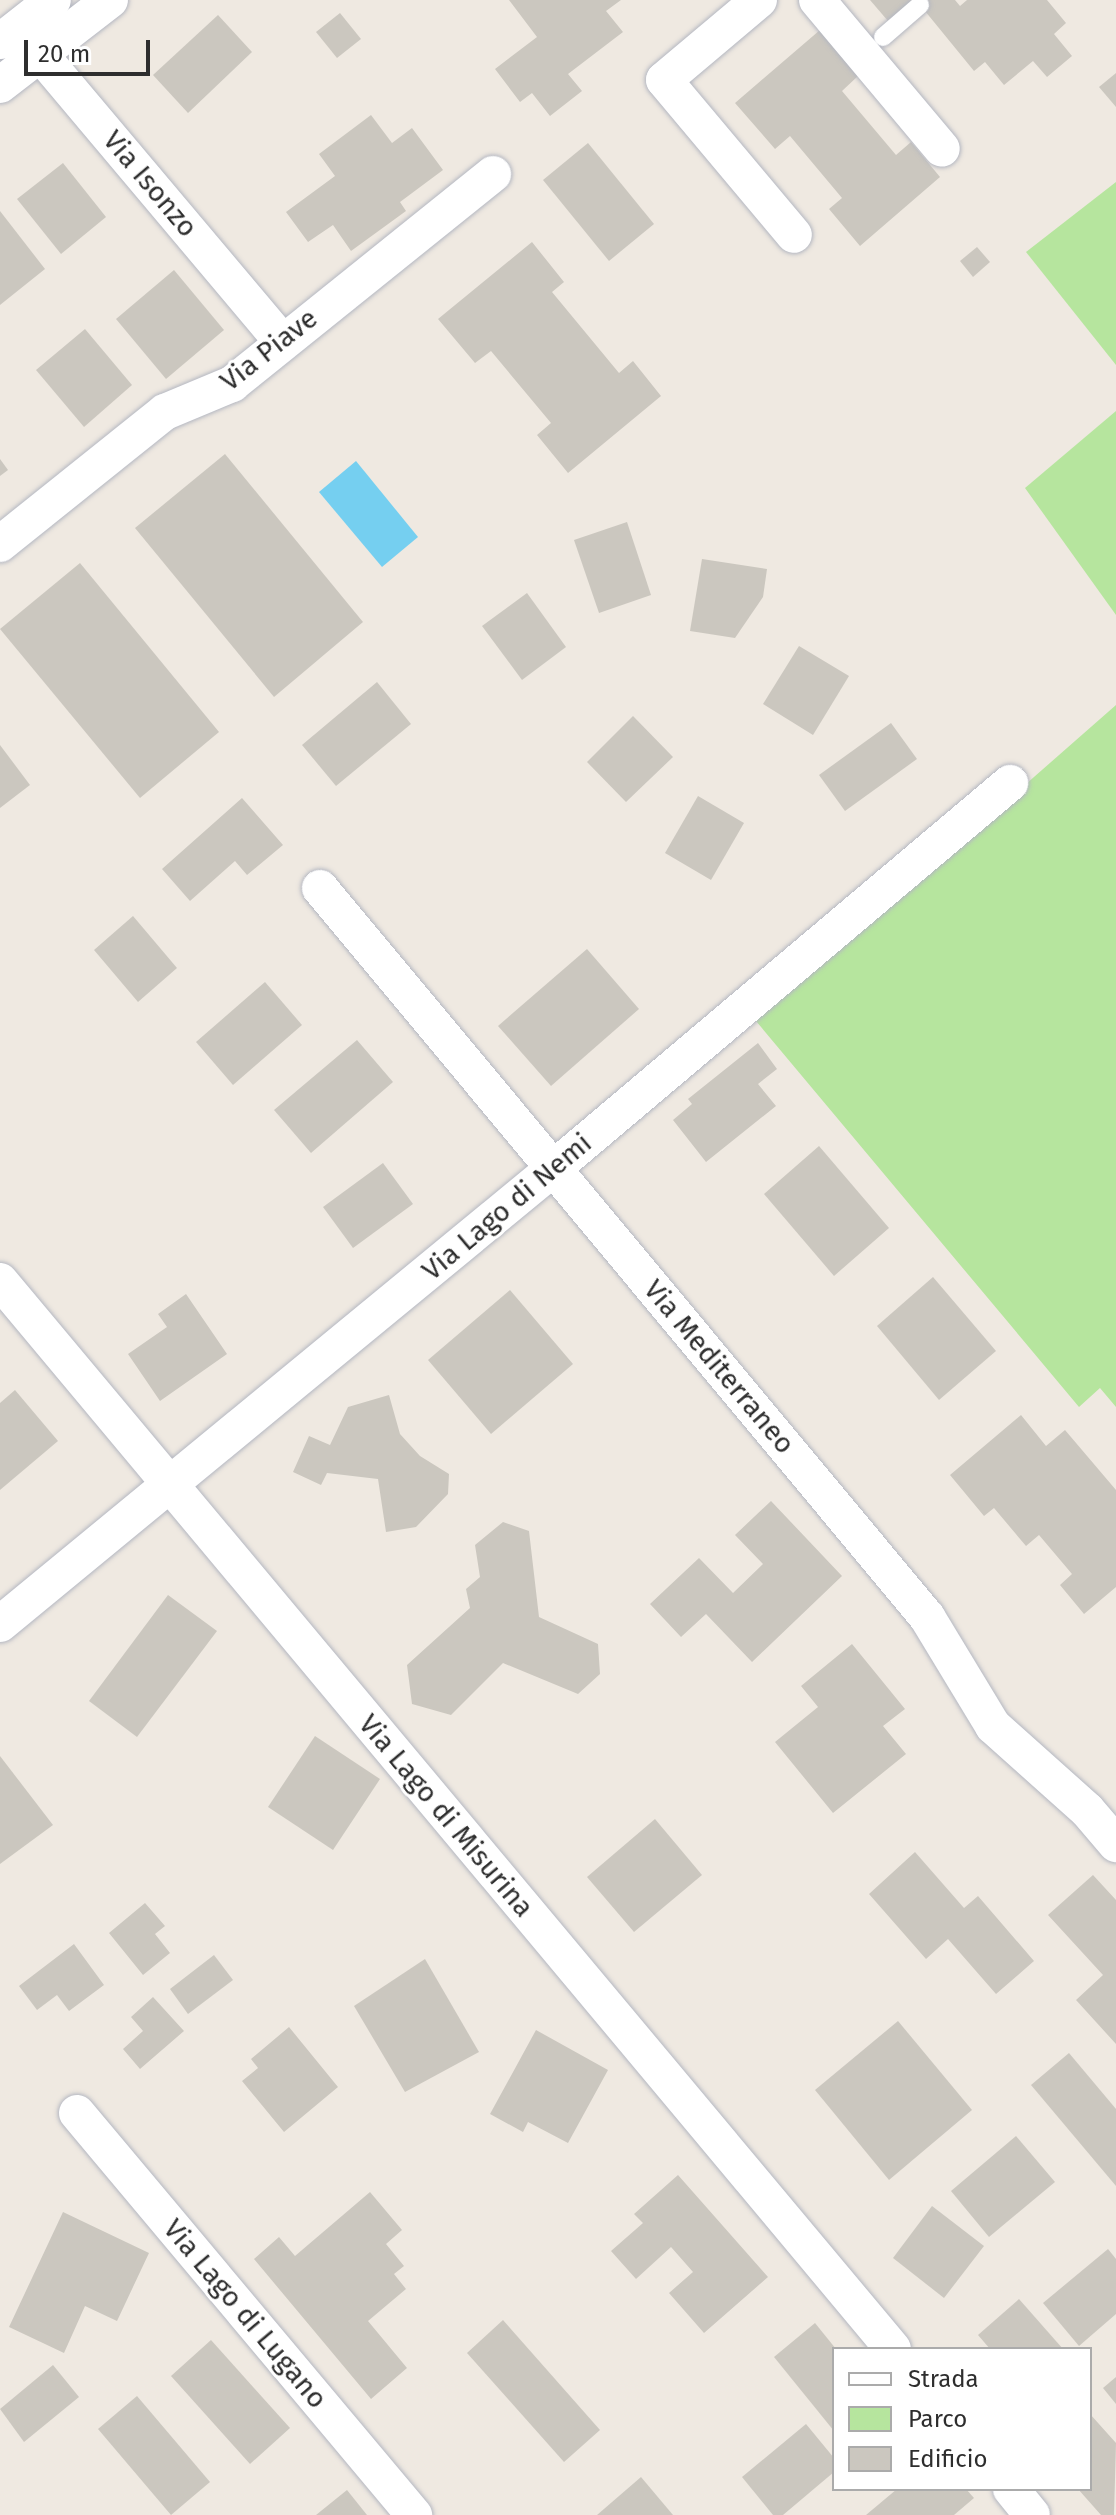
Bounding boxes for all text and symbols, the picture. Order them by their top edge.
scale bar [28,24,154,74]
text: 20 m [38,40,90,68]
street label: Via Isonzo [96,124,204,244]
street label: Via Piave [214,302,324,398]
street label: Via Lago di Nemi [415,1126,599,1288]
street label: Via Mediterraneo [637,1273,801,1461]
street label: Via Lago di Misurina [351,1708,541,1924]
street label: Via Lago di Lugano [156,2213,334,2415]
legend [832,2347,1092,2491]
text: Strada [908,2365,979,2393]
text: Parco [908,2405,967,2433]
text: Edificio [908,2445,988,2473]

